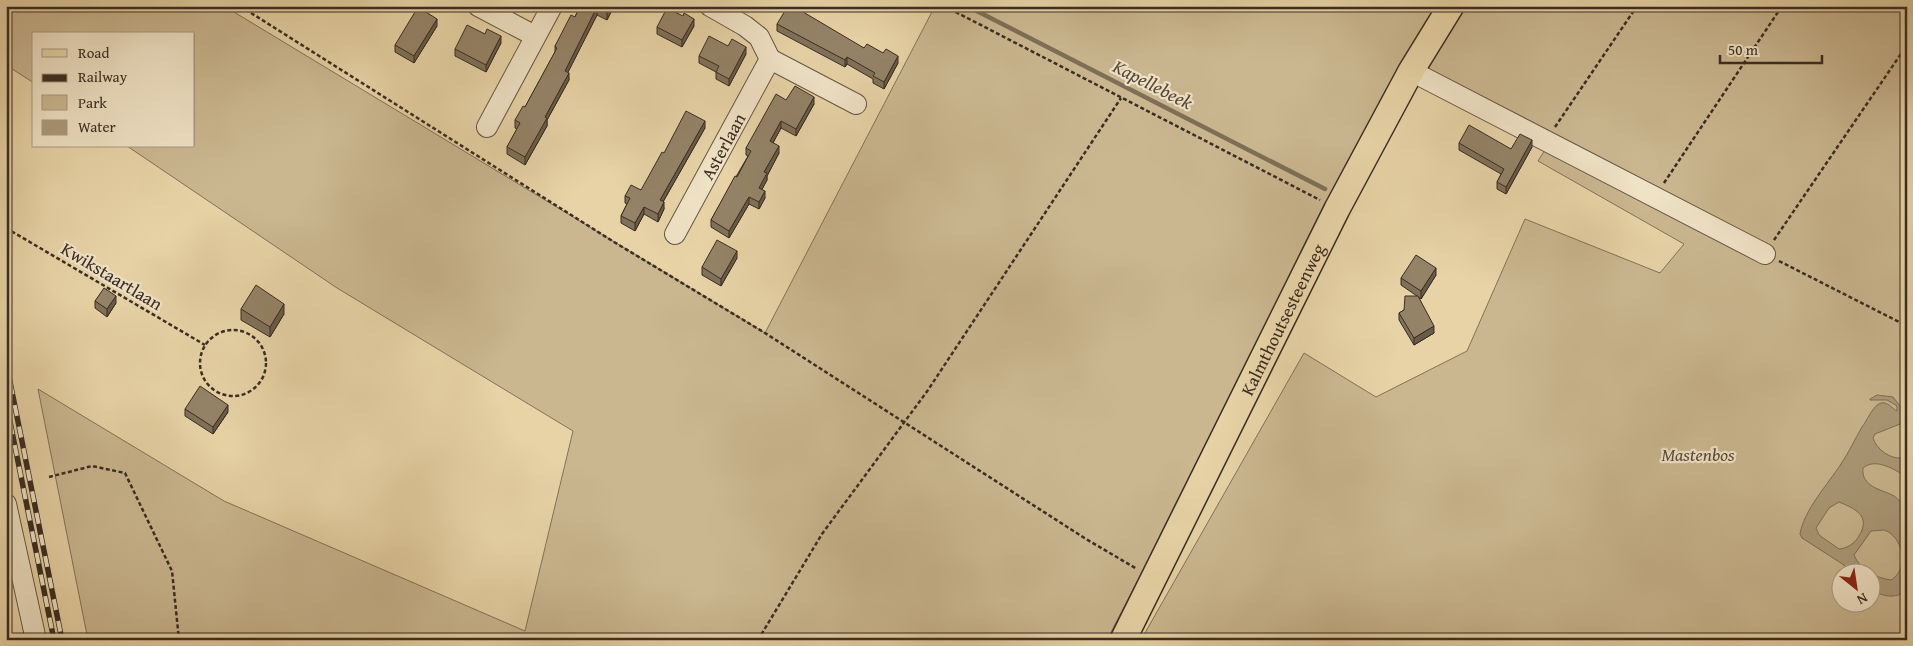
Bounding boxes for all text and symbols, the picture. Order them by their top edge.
legend [32,32,195,148]
scale bar [1720,32,1823,64]
text: 50 m [1728,39,1759,60]
text: Road [78,42,109,63]
water label: Kapellebeek [1107,52,1198,116]
text: Railway [78,66,128,87]
text: Park [78,92,107,113]
street label: Asterlaan [694,108,752,184]
text: Water [78,116,116,137]
street label: Kwikstaartlaan [56,235,168,317]
street label: Kalmthoutsesteenweg [1233,239,1331,400]
park label: Mastenbos [1661,441,1735,468]
north arrow [1830,564,1880,614]
text: N [1853,588,1872,611]

